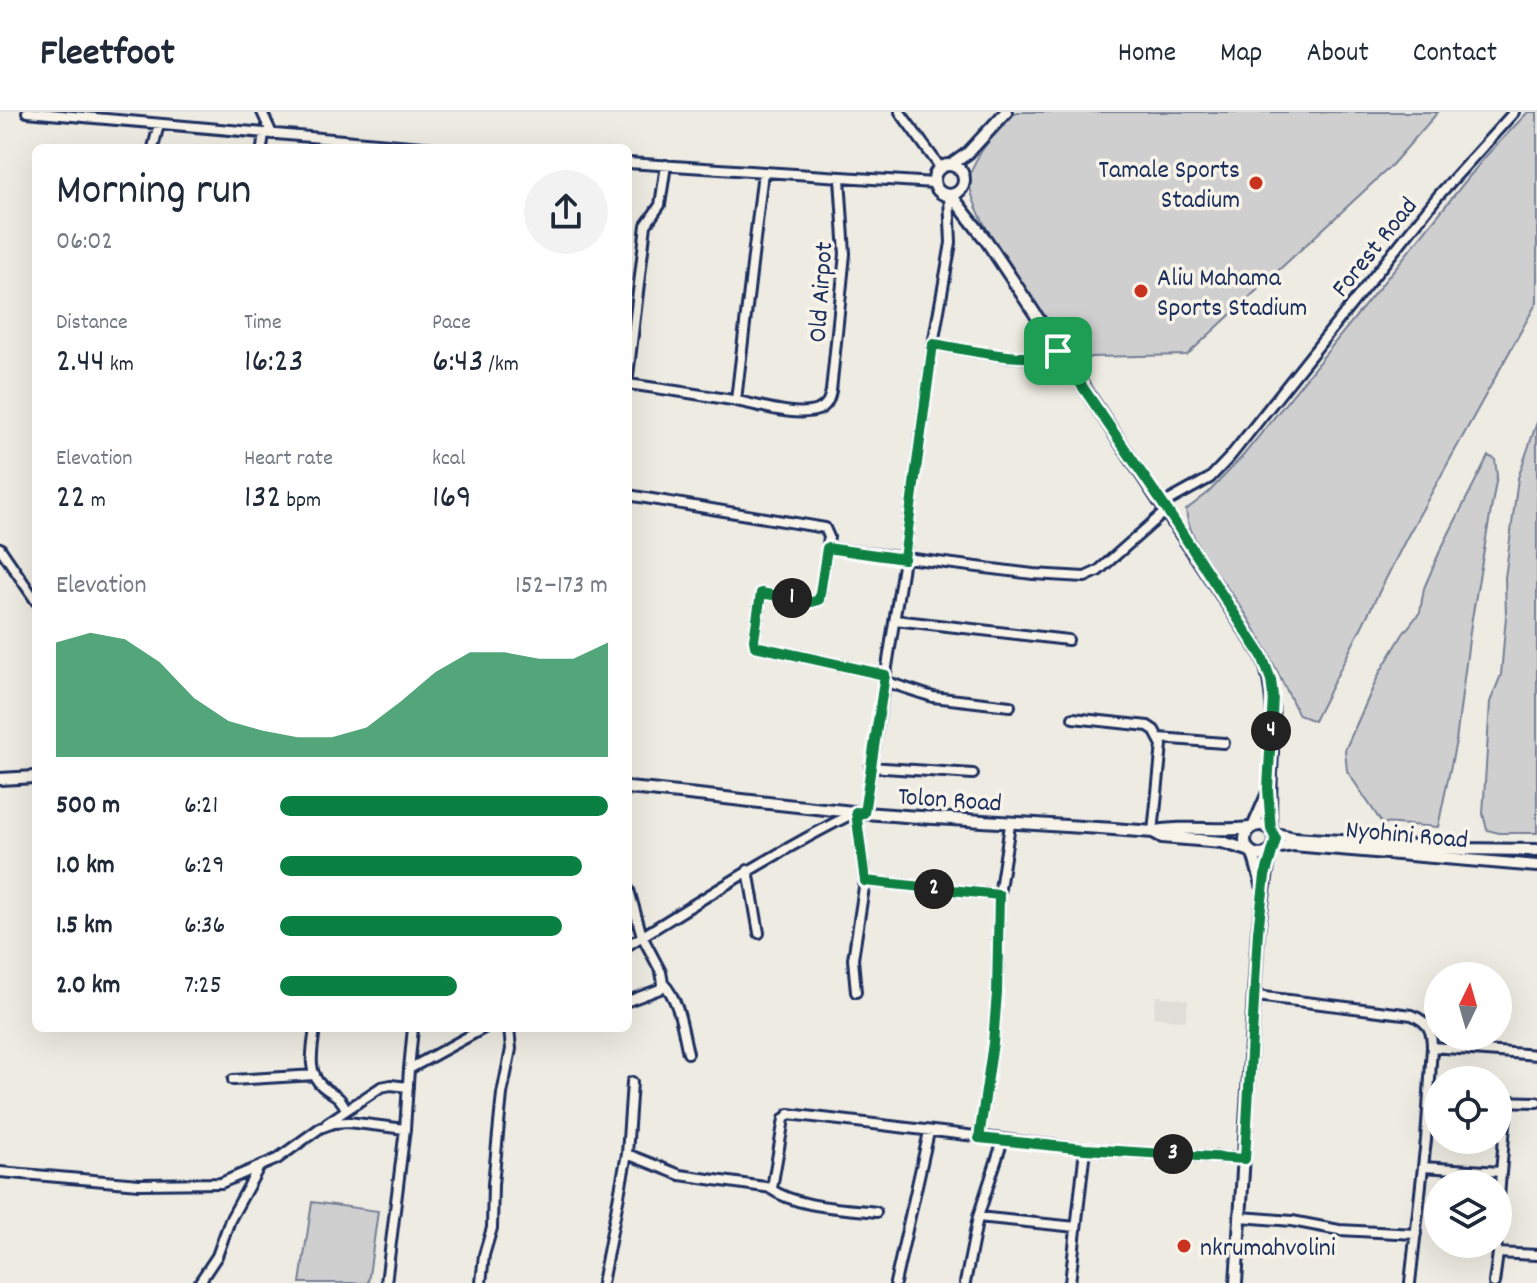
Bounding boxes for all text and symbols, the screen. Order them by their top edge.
text: Fleetfoot [40,28,175,83]
text: Home [1118,35,1176,75]
text: Map [1220,35,1262,75]
text: About [1306,35,1369,75]
text: Contact [1413,35,1497,75]
place label: Tamale Sports Stadium [1099,153,1240,220]
text: Morning run [56,162,251,225]
button: share [524,170,608,254]
marker: Tamale Sports Stadium [1247,174,1265,192]
street label: Forest Road [1324,190,1428,306]
text: 06:02 [56,224,113,261]
street label: Old Airpot [801,240,844,344]
place label: Aliu Mahama Sports Stadium [1157,261,1307,328]
marker: Aliu Mahama Sports Stadium [1132,282,1150,300]
text: Distance [56,308,128,339]
text: Time [244,308,282,339]
text: Pace [432,308,471,339]
pin [1024,317,1092,385]
icon: arrive [1036,329,1080,373]
text: 2.44 [56,339,105,388]
text: 16:23 [244,339,304,388]
text: 6:43 [432,339,484,388]
text: km [105,350,134,381]
text: /km [484,350,519,381]
text: Elevation [56,444,133,475]
text: Heart rate [244,444,333,475]
text: kcal [432,444,465,475]
text: 22 [56,475,86,524]
text: 132 [244,475,281,524]
text: 169 [432,475,472,524]
text: m [86,486,106,517]
text: bpm [281,486,321,517]
text: Elevation [56,568,146,605]
text: 152–173 m [515,568,608,605]
pin: 1 [772,578,812,618]
text: 1 [790,582,794,613]
pin: 4 [1251,711,1291,751]
text: 4 [1266,715,1276,746]
street label: Tolon Road [897,779,1003,824]
text: 500 m [56,788,120,825]
text: 6:21 [184,788,218,825]
street label: Nyohini Road [1344,813,1470,860]
text: 1.0 km [56,848,115,885]
text: 6:29 [184,848,224,885]
pin: 2 [914,869,954,909]
text: 2 [929,873,939,904]
text: 1.5 km [56,908,113,945]
text: 6:36 [184,908,225,945]
north arrow [1424,962,1512,1050]
map controls [1424,962,1512,1258]
text: 2.0 km [56,968,120,1005]
text: 7:25 [184,968,222,1005]
button: locate [1424,1066,1512,1154]
pin: 3 [1153,1134,1193,1174]
text: 3 [1168,1138,1178,1169]
button: layers [1424,1170,1512,1258]
place label: nkrumahvolini [1200,1231,1336,1268]
marker: nkrumahvolini [1175,1237,1193,1255]

